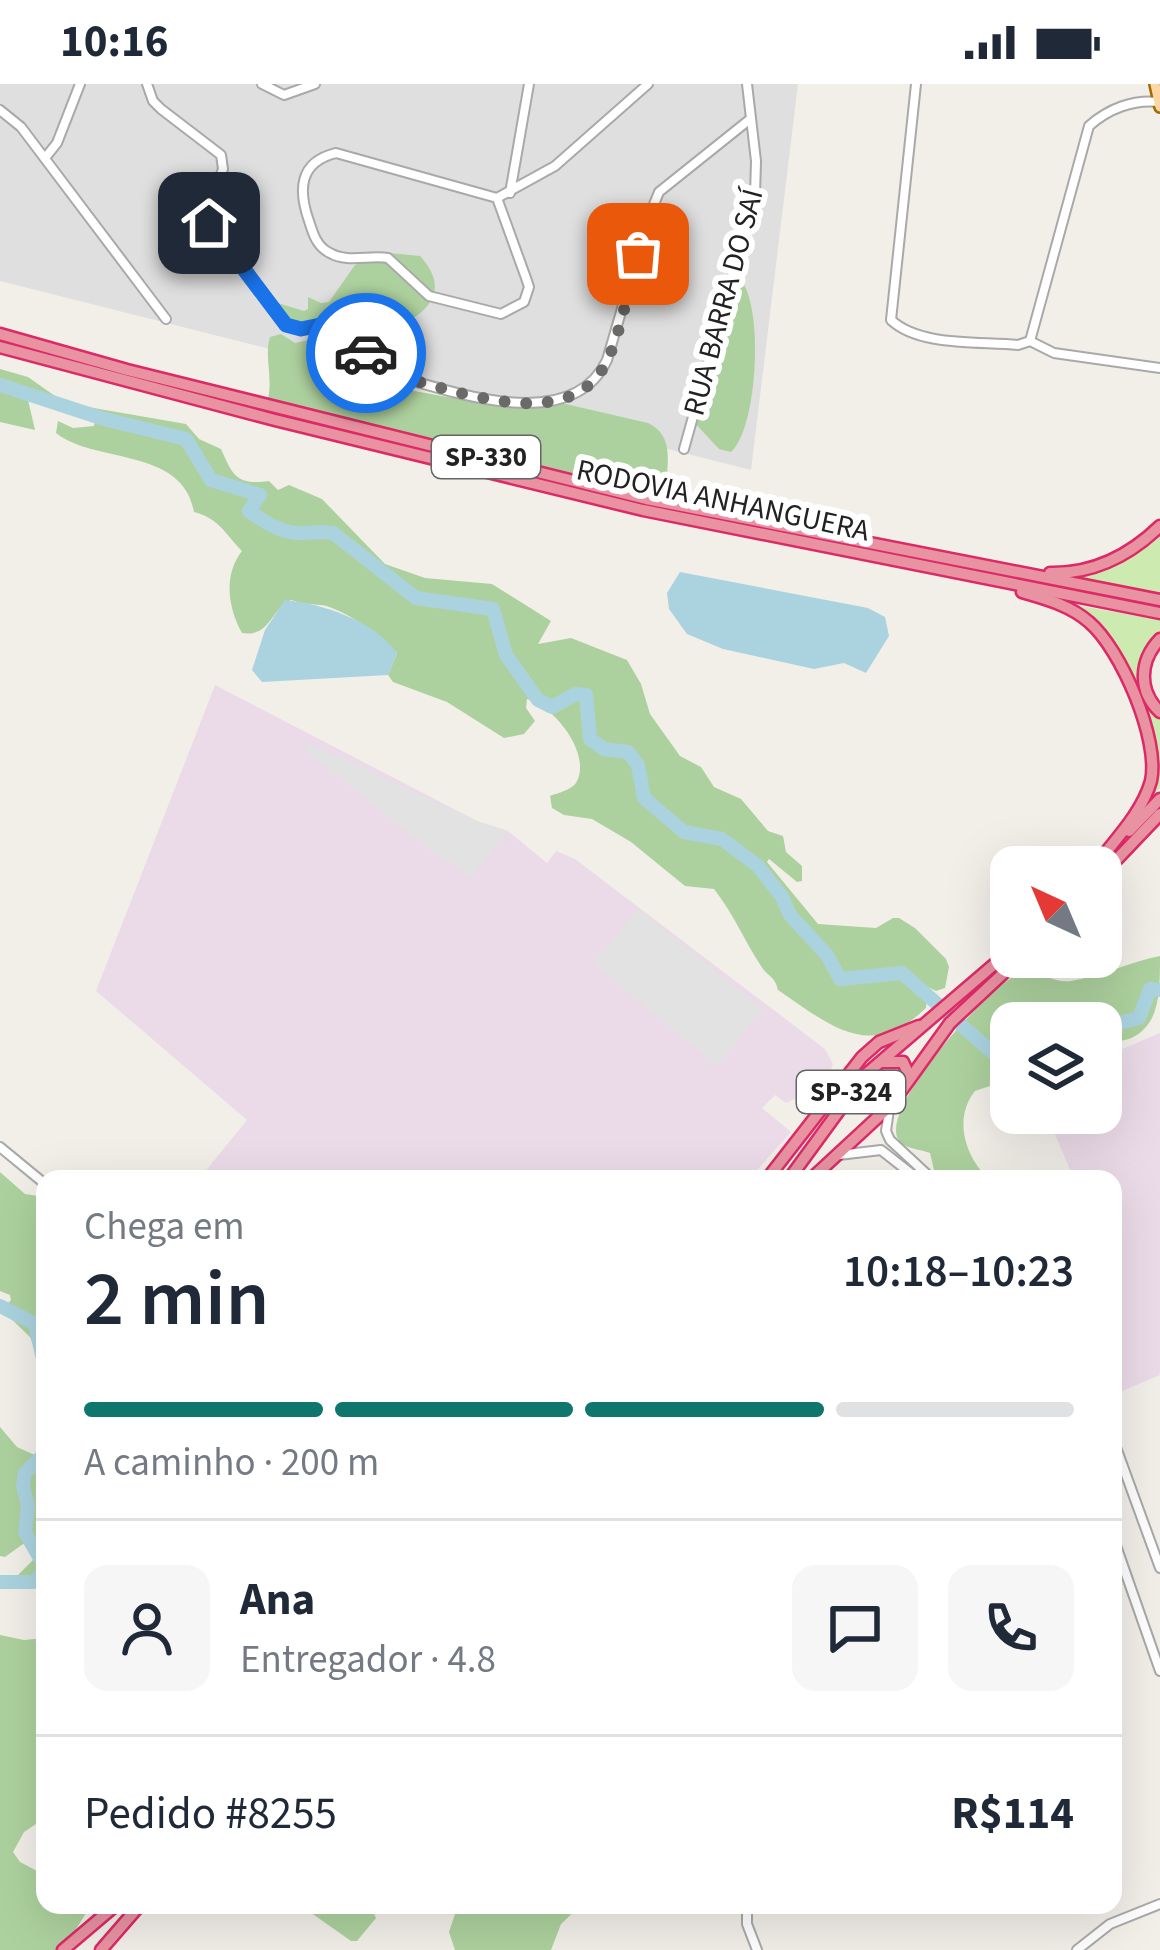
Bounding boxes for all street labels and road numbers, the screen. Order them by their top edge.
street label: RUA BARRA DO SAÍ [673,183,775,420]
road number: SP-330 [432,436,540,478]
street label: RODOVIA ANHANGUERA [572,448,874,553]
road number: SP-324 [797,1071,905,1113]

